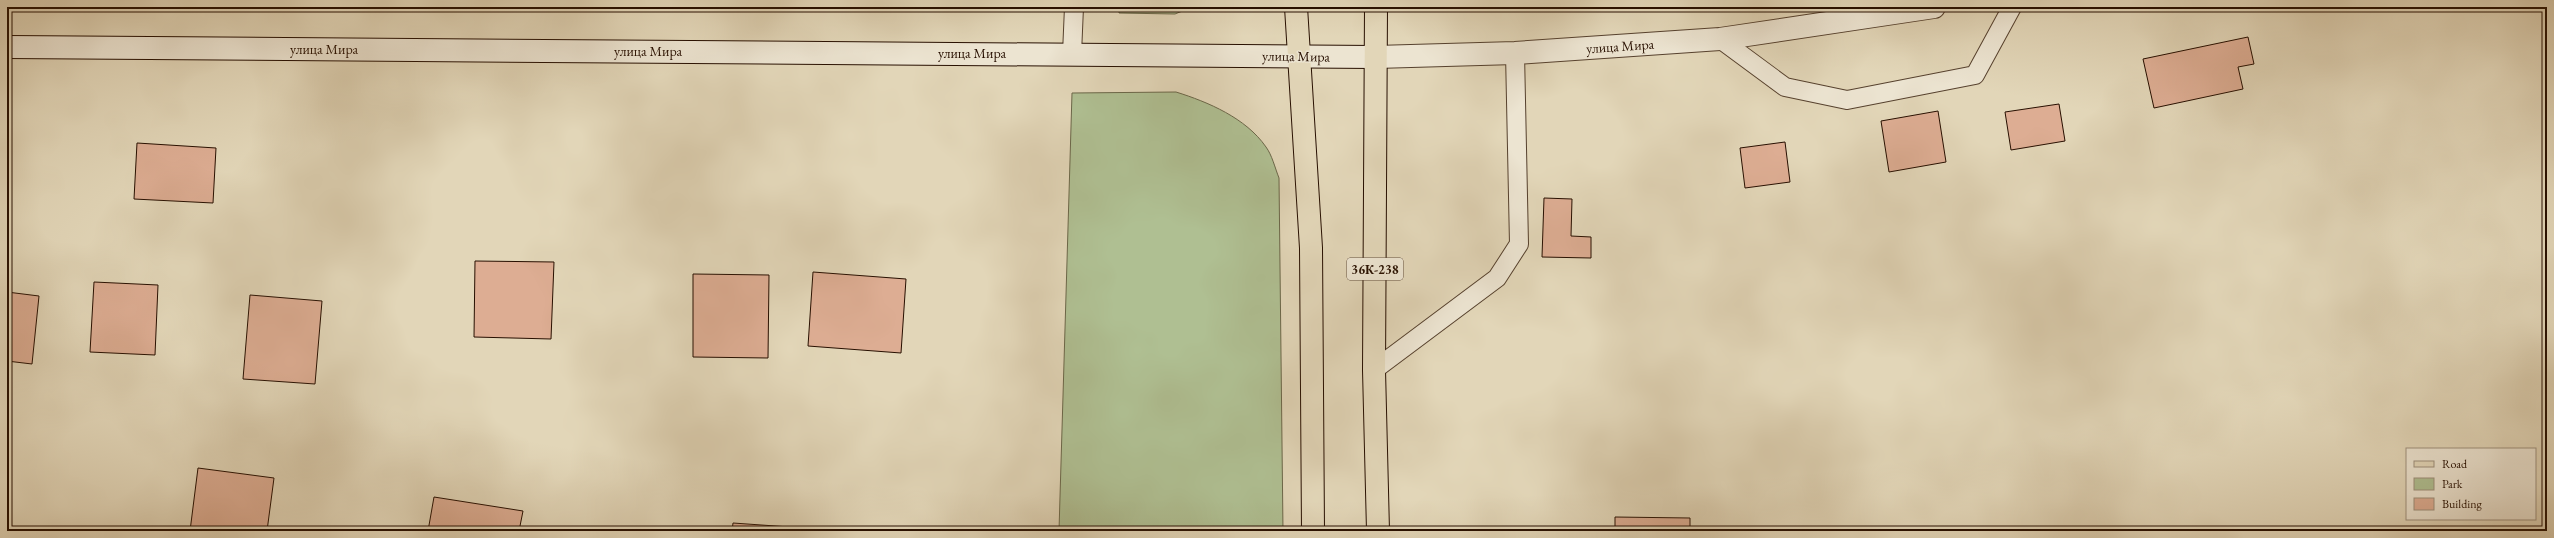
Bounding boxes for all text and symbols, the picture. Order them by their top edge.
street label: улица Мира [1585,35,1655,57]
street label: улица Мира [290,40,358,58]
street label: улица Мира [614,42,682,60]
street label: улица Мира [938,44,1006,62]
street label: улица Мира [1262,46,1331,66]
road number: 36К-238 [1347,258,1403,280]
legend [2406,448,2536,520]
text: Road [2442,456,2468,472]
text: Park [2442,476,2463,492]
text: Building [2442,496,2483,512]

